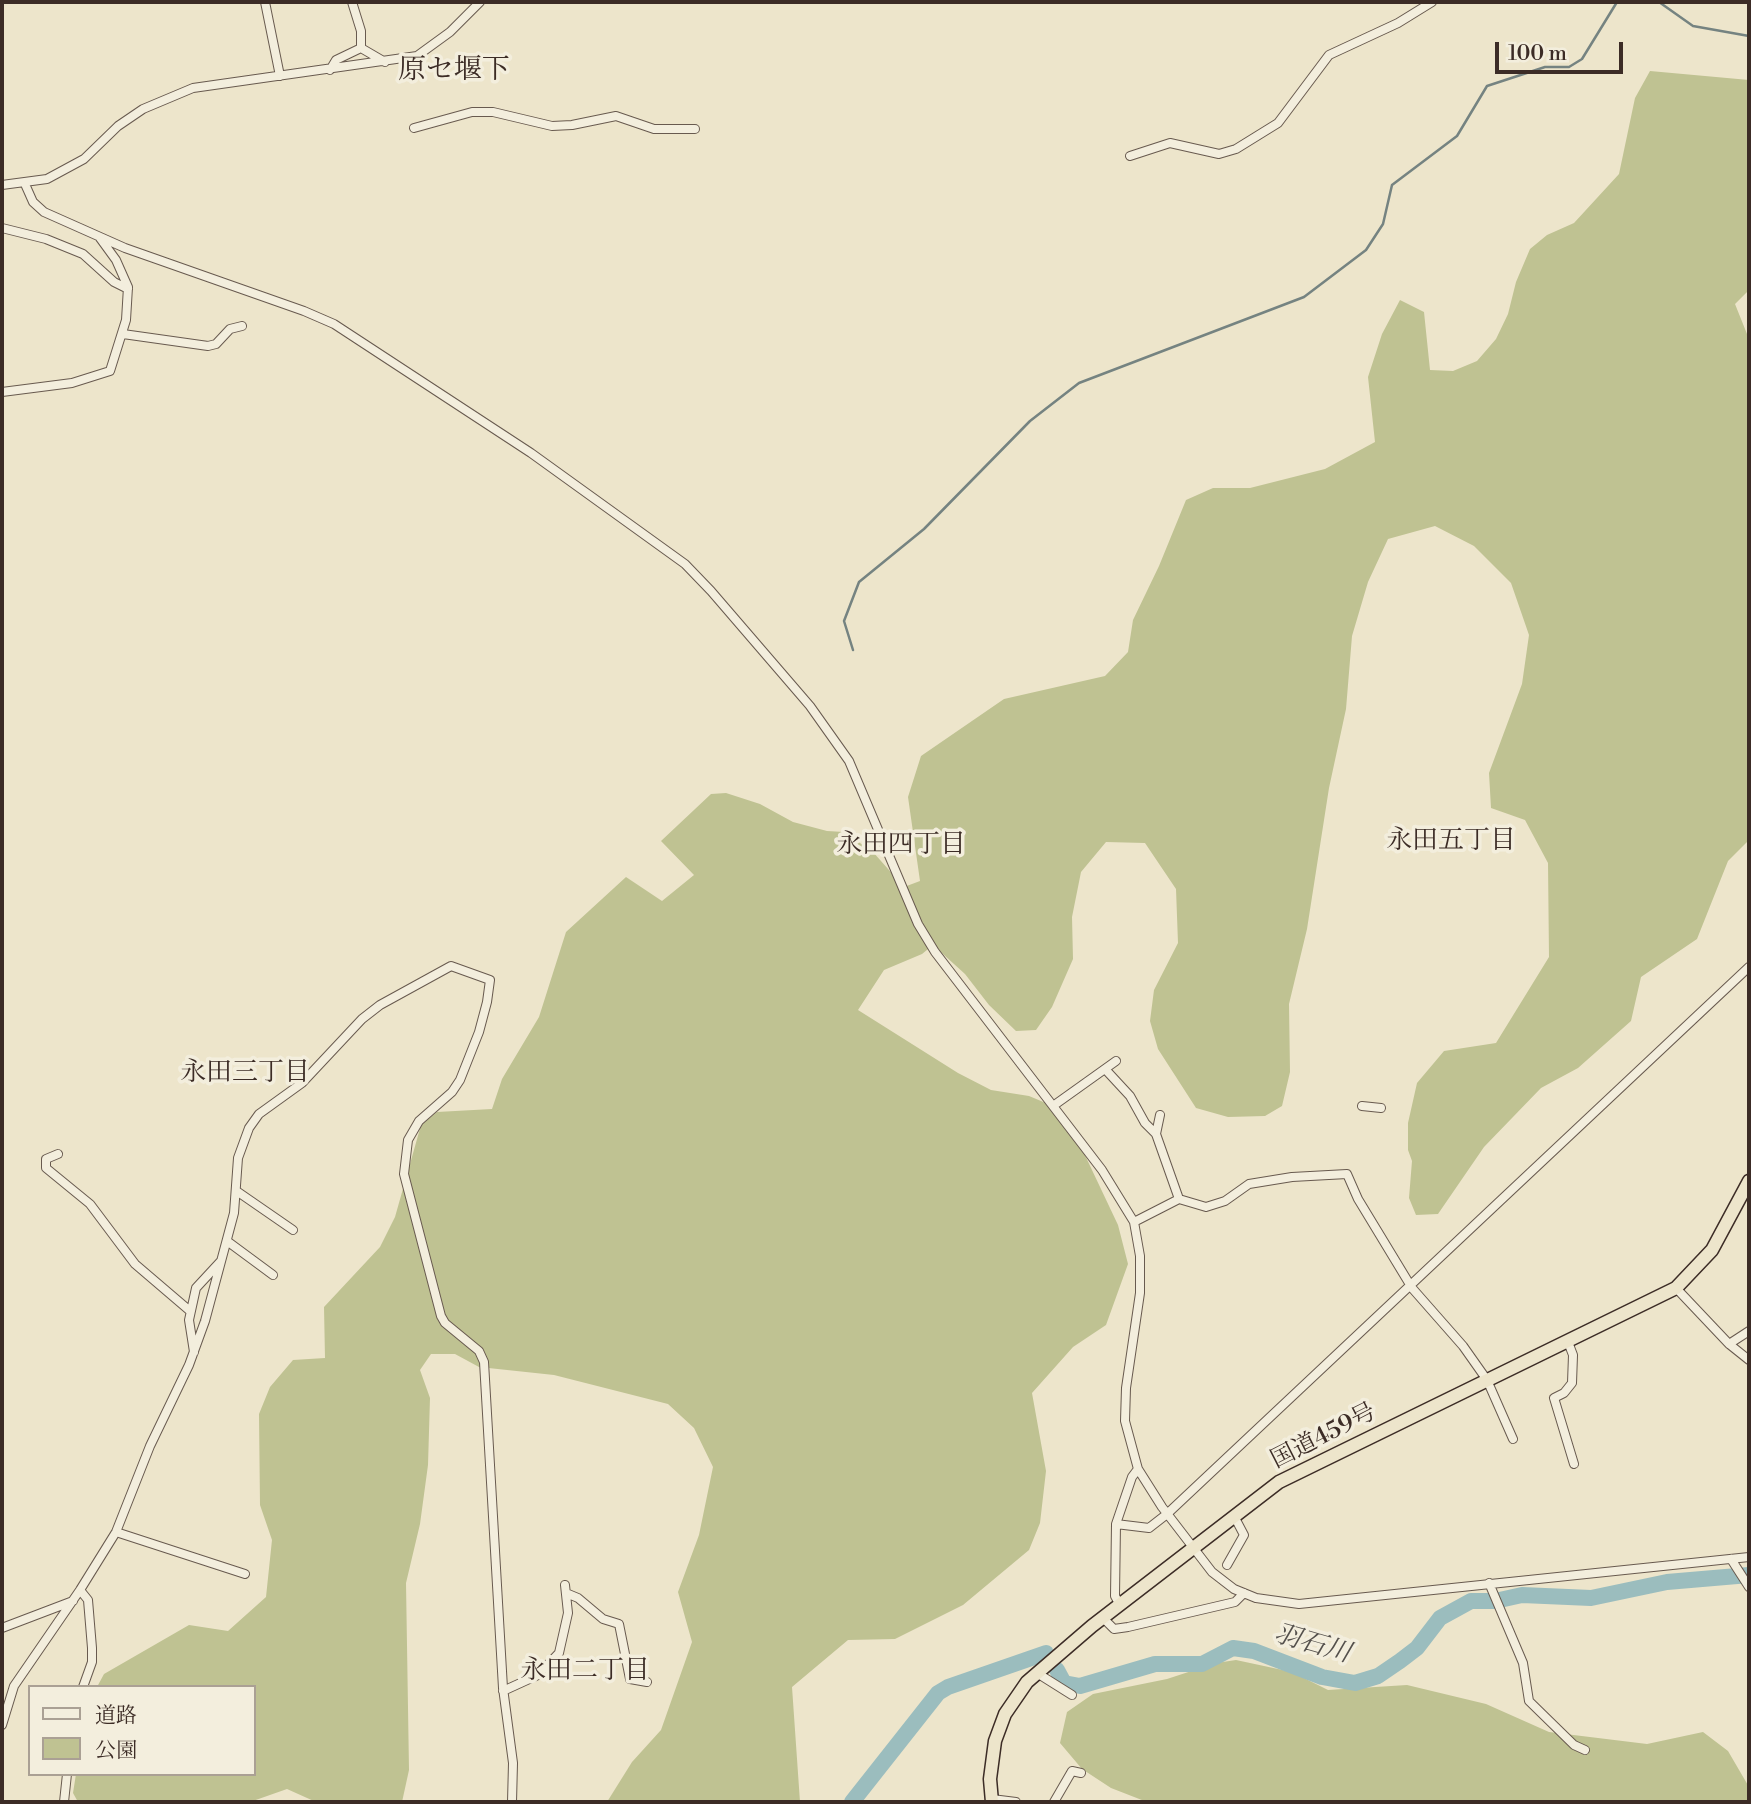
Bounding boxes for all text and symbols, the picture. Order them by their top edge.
scale bar [1499,28,1627,72]
text: 100 m [1508,41,1567,67]
district label: 原セ堰下 [398,54,510,88]
district label: 永田五丁目 [1386,826,1516,858]
district label: 永田四丁目 [836,830,966,862]
district label: 永田三丁目 [180,1058,310,1090]
street label: 国道459号 [1267,1398,1381,1476]
water label: 羽石川 [1270,1619,1354,1671]
district label: 永田二丁目 [520,1656,650,1688]
legend [28,1685,256,1776]
text: 道路 [95,1703,137,1729]
text: 公園 [95,1738,137,1764]

